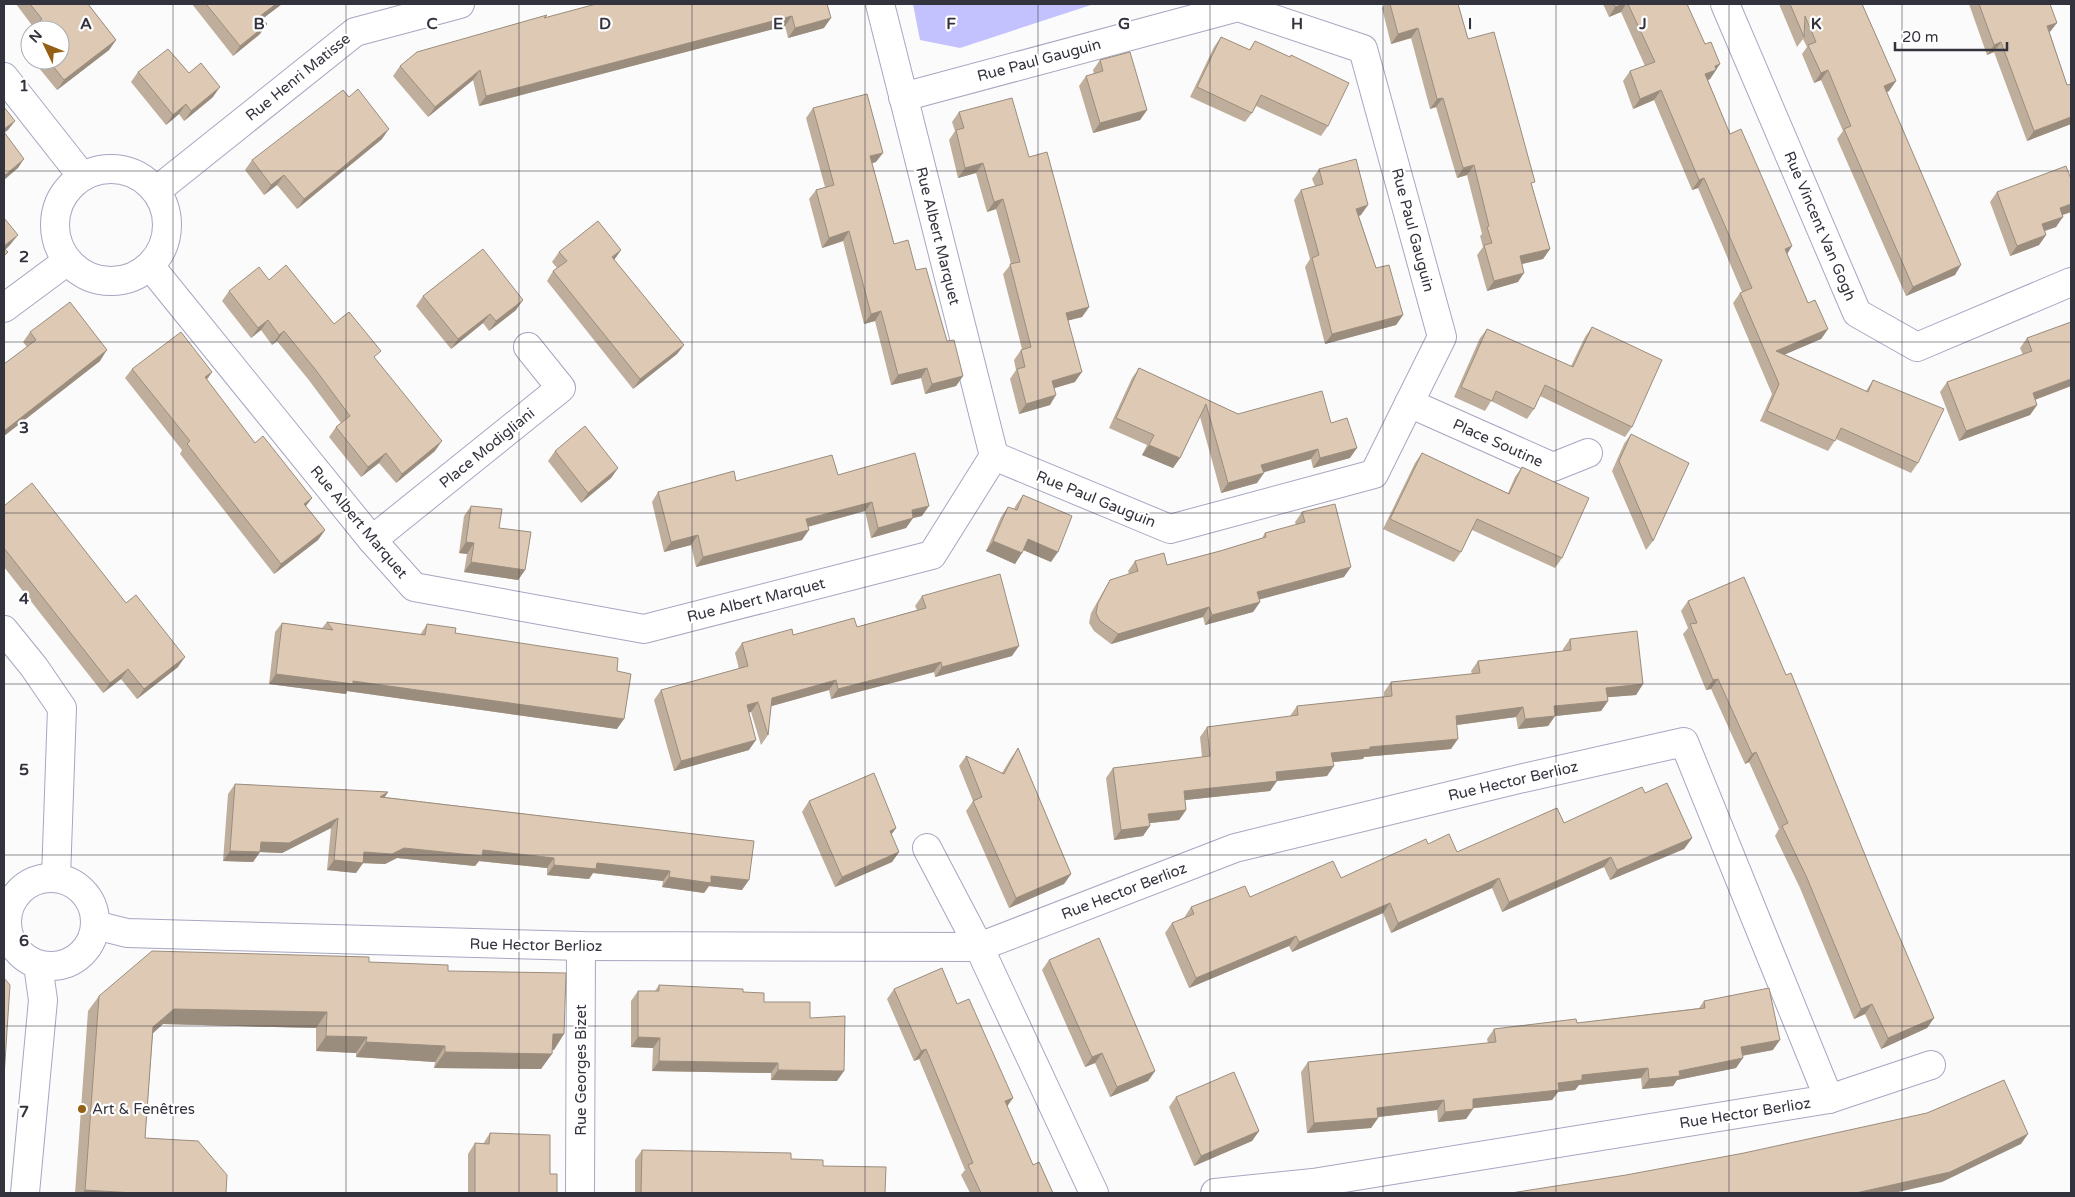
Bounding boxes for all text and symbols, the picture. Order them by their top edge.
text: A [80,14,92,34]
text: B [253,14,265,34]
text: C [426,14,438,34]
text: D [599,14,611,34]
text: E [773,14,783,34]
text: F [946,14,956,34]
text: G [1118,14,1130,34]
text: H [1291,14,1303,34]
text: I [1468,14,1472,34]
text: J [1638,14,1647,34]
text: K [1811,14,1822,34]
north arrow [20,20,70,70]
scale bar [1895,20,2008,52]
text: N [26,27,46,46]
text: 20 m [1902,28,1939,46]
street label: Rue Henri Matisse [242,29,354,125]
street label: Rue Paul Gauguin [975,35,1103,85]
text: 1 [19,76,29,96]
street label: Rue Vincent Van Gogh [1780,149,1860,303]
street label: Rue Albert Marquet [912,165,964,307]
street label: Rue Paul Gauguin [1388,166,1438,294]
text: 2 [19,247,29,267]
street label: Place Modigliani [436,404,538,492]
street label: Place Soutine [1450,415,1546,471]
text: 3 [19,418,29,438]
street label: Rue Albert Marquet [307,462,412,582]
street label: Rue Paul Gauguin [1034,467,1158,531]
street label: Rue Albert Marquet [685,574,827,626]
text: 4 [19,589,29,609]
street label: Rue Hector Berlioz [1446,757,1580,805]
text: 5 [19,760,29,780]
street label: Rue Hector Berlioz [1059,859,1189,923]
text: 6 [19,931,29,951]
street label: Rue Hector Berlioz [469,935,603,955]
street label: Rue Georges Bizet [572,1004,590,1136]
street label: Rue Hector Berlioz [1678,1094,1812,1132]
place label: Art & Fenêtres [92,1100,195,1118]
text: 7 [19,1102,29,1122]
marker: Art & Fenêtres [76,1103,88,1115]

